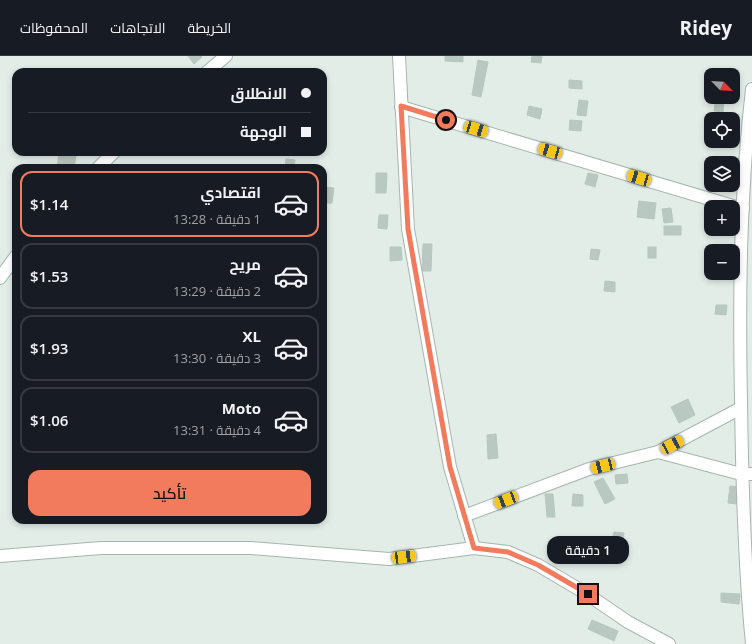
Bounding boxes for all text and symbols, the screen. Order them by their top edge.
text: Ridey [680,15,732,41]
text: المحفوظات [20,18,88,37]
text: الاتجاهات [110,18,166,37]
text: الخريطة [188,18,231,37]
north arrow [704,68,740,104]
map controls [704,68,740,280]
text: الانطلاق [231,83,287,103]
route start [437,111,455,129]
button: locate [704,112,740,148]
car [463,120,489,138]
text: الوجهة [240,121,287,141]
car [537,142,563,160]
button: layers [704,156,740,192]
car [626,169,652,187]
text: اقتصادي [201,182,261,202]
icon: car [273,186,309,222]
text: $1.14 [30,194,68,214]
button: + [704,200,740,236]
text: 1 دقيقة · 13:28 [173,210,261,228]
button: − [704,244,740,280]
text: مريح [229,254,261,274]
icon: car [273,258,309,294]
text: $1.53 [30,266,68,286]
text: 2 دقيقة · 13:29 [173,282,261,300]
text: XL [243,326,261,346]
icon: car [273,330,309,366]
text: $1.93 [30,338,68,358]
text: 3 دقيقة · 13:30 [173,349,261,367]
text: Moto [222,398,261,418]
icon: car [273,402,309,438]
text: $1.06 [30,410,68,430]
text: 4 دقيقة · 13:31 [173,421,261,439]
car [659,434,685,456]
car [590,457,616,475]
button: تأكيد [28,470,311,516]
car [493,490,519,510]
callout: 1 دقيقة [547,536,629,564]
text: 1 دقيقة [565,541,611,559]
car [391,550,417,564]
route end [579,585,597,603]

